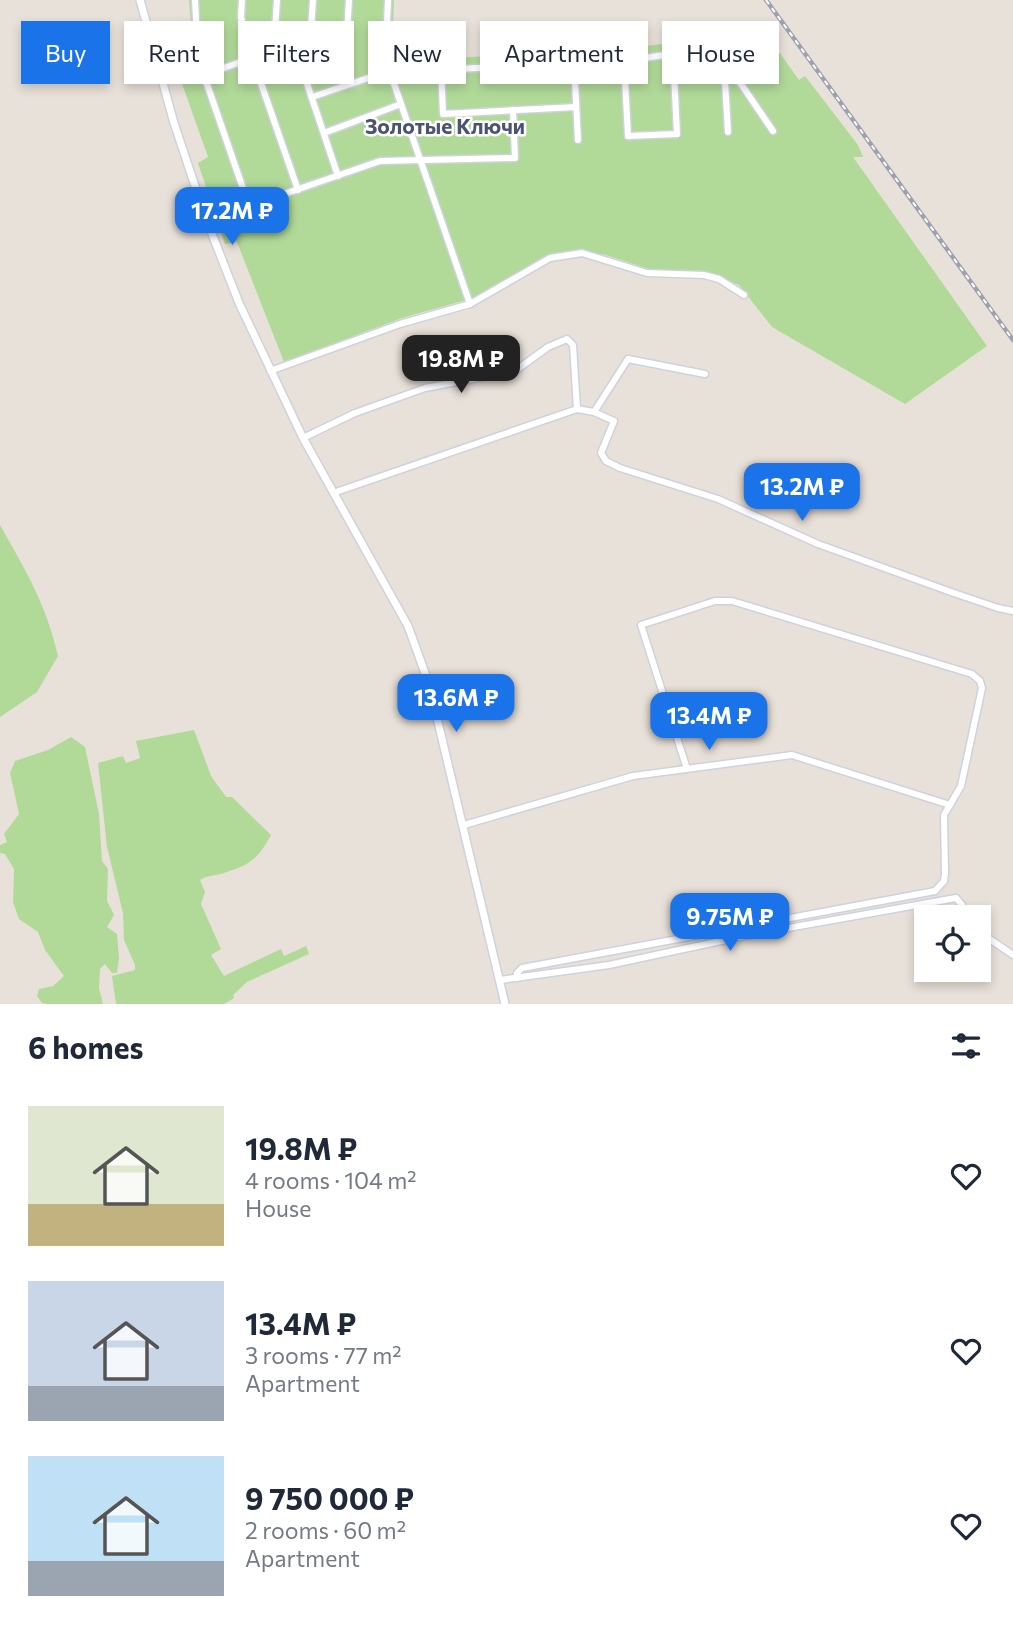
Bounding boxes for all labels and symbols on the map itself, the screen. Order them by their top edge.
district label: Золотые Ключи [365,113,525,138]
pin: 17.2M ₽ [167,188,297,247]
pin: 19.8M ₽ [396,336,526,395]
pin: 13.2M ₽ [737,463,867,523]
pin: 13.6M ₽ [391,674,521,734]
pin: 13.4M ₽ [644,692,774,752]
pin: 9.75M ₽ [665,894,795,953]

